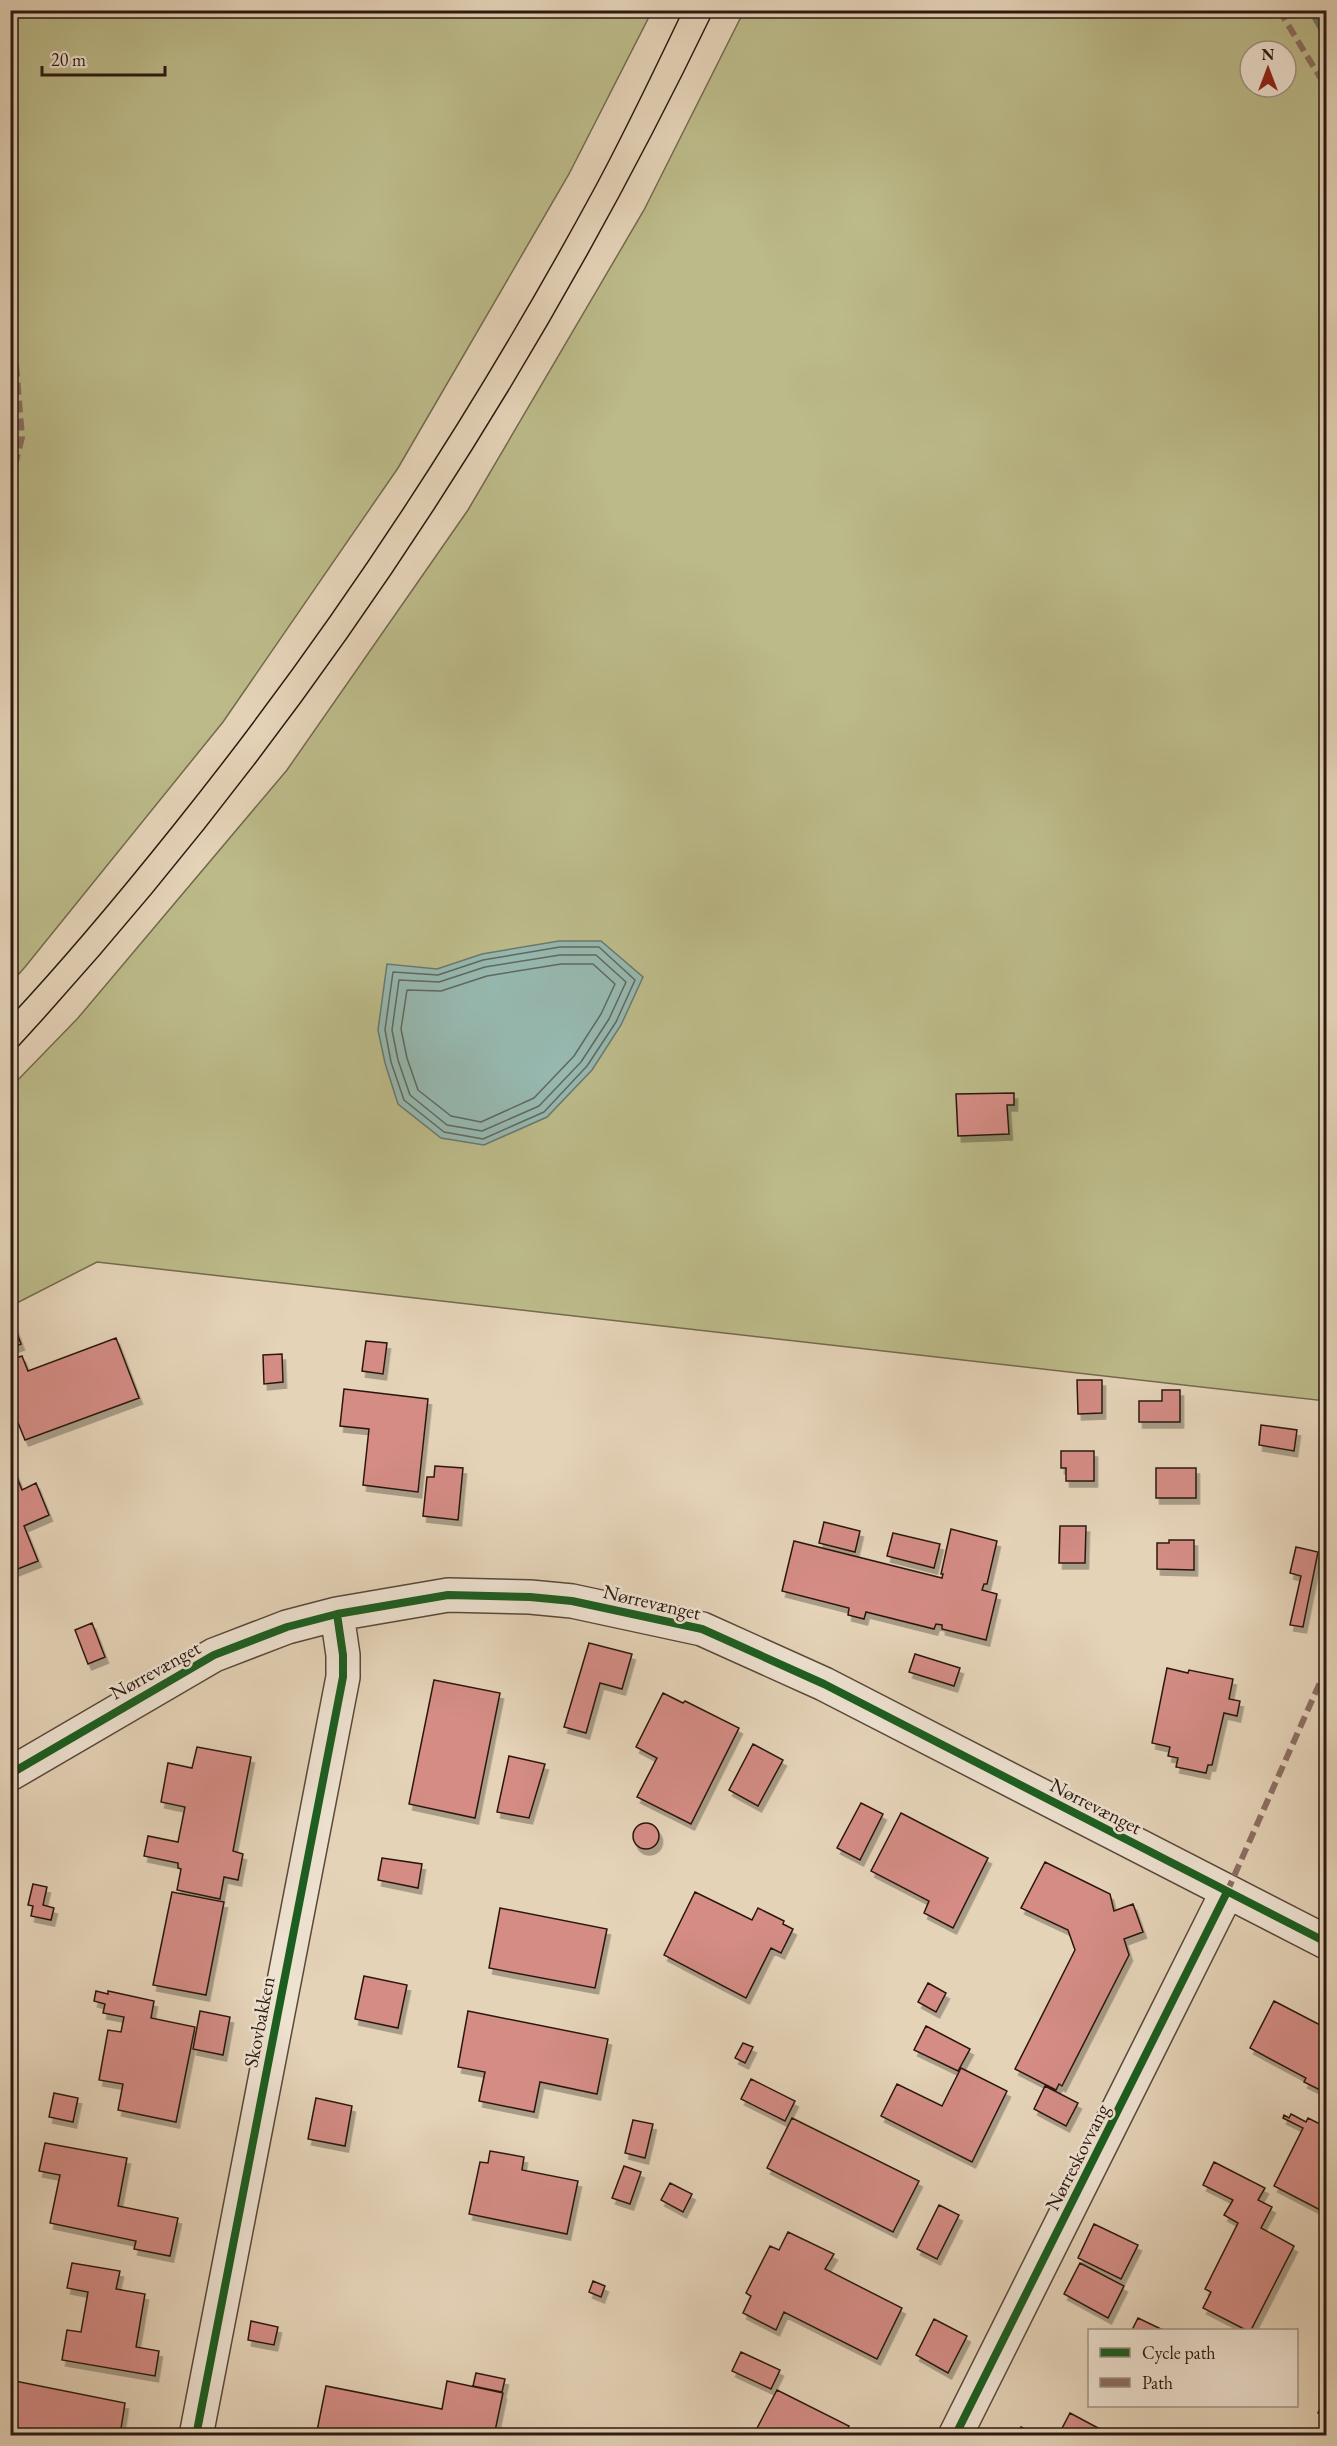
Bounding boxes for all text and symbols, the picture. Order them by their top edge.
scale bar [42,39,165,77]
north arrow [1238,39,1298,99]
text: N [1262,44,1275,65]
text: 20 m [51,48,86,71]
street label: Nørrevænget [601,1578,704,1626]
street label: Nørrevænget [105,1634,206,1706]
street label: Nørrevænget [1046,1772,1147,1841]
street label: Skovbakken [237,1974,281,2070]
street label: Nørreskovvang [1039,2099,1115,2215]
legend [1088,2329,1298,2407]
text: Cycle path [1142,2341,1216,2364]
text: Path [1142,2371,1173,2394]

